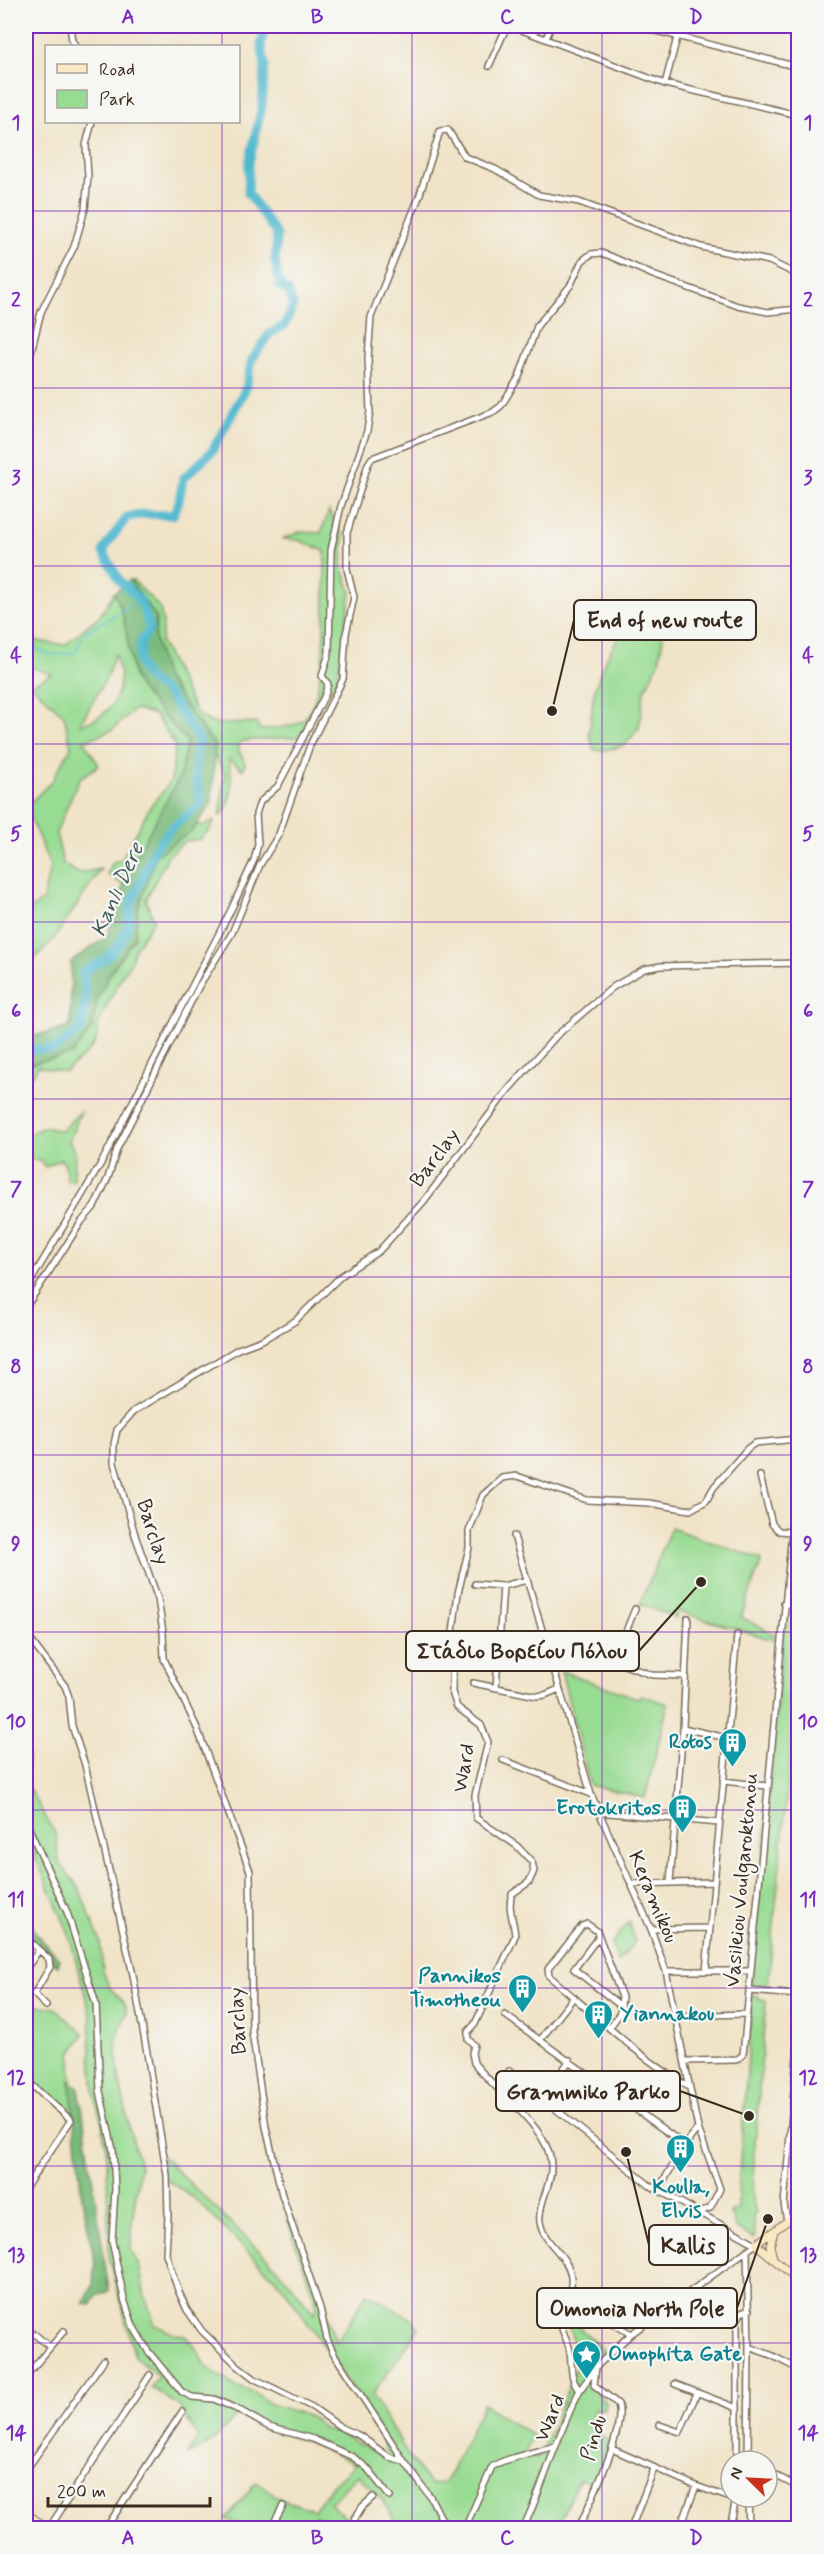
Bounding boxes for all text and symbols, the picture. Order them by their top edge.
text: A [121,4,135,31]
text: B [311,4,324,31]
text: C [500,4,515,31]
text: D [689,4,703,31]
legend [45,45,240,123]
text: Road [99,58,135,82]
text: Park [99,88,135,112]
text: 1 [12,110,20,137]
text: 1 [804,110,812,137]
text: 2 [11,287,21,314]
text: 2 [803,287,813,314]
text: 3 [11,465,21,492]
text: 3 [803,465,813,492]
callout: End of new route [574,600,756,640]
text: End of new route [587,607,743,635]
text: 4 [10,643,22,670]
text: 4 [802,643,814,670]
text: 5 [10,821,22,848]
text: 5 [802,821,814,848]
water label: Kanlı Dere [85,838,151,941]
text: 6 [11,998,21,1025]
text: 6 [803,998,813,1025]
street label: Barclay [404,1123,466,1193]
text: 7 [10,1176,22,1203]
text: 7 [802,1176,814,1203]
text: 8 [10,1354,22,1381]
text: 8 [802,1354,814,1381]
street label: Barclay [129,1496,177,1568]
text: 9 [11,1531,21,1558]
text: 9 [803,1531,813,1558]
callout: Στάδιο Βορείου Πόλου [406,1631,639,1671]
text: Στάδιο Βορείου Πόλου [417,1638,627,1666]
text: 10 [6,1709,26,1736]
text: 10 [798,1709,818,1736]
building icon: Rotos [717,1726,749,1768]
place label: Rotos [669,1728,713,1756]
street label: Ward [446,1741,482,1795]
street label: Vasileiou Voulgaroktonou [719,1772,766,1989]
building icon: Erotokritos [666,1792,698,1834]
place label: Erotokritos [556,1794,662,1822]
street label: Keramikou [621,1847,685,1947]
text: 11 [7,1887,25,1914]
text: 11 [799,1887,817,1914]
place label: Pannikos Timotheou [410,1962,502,2014]
building icon: Pannikos Timotheou [506,1972,538,2014]
street label: Barclay [222,1987,254,2055]
building icon: Yiannakou [583,1998,615,2040]
place label: Yiannakou [620,2000,714,2028]
text: 12 [6,2065,26,2092]
text: 12 [798,2065,818,2092]
callout: Grammiko Parko [496,2071,680,2111]
text: Grammiko Parko [506,2079,670,2107]
building icon: Koulla, Elvis [665,2132,697,2174]
place label: Koulla, Elvis [652,2173,710,2225]
callout: Kallis [649,2225,728,2265]
text: Kallis [661,2233,716,2261]
text: 13 [7,2242,25,2269]
text: 13 [799,2242,817,2269]
callout: Omonoia North Pole [537,2288,737,2328]
text: Omonoia North Pole [549,2296,725,2324]
place icon: Omophita Gate [571,2338,603,2380]
place label: Omophita Gate [608,2340,742,2368]
street label: Ward [528,2390,572,2446]
street label: Pindu [574,2412,614,2464]
text: 14 [5,2420,27,2447]
text: 14 [797,2420,819,2447]
north arrow [719,2449,779,2509]
text: N [725,2464,748,2483]
scale bar [48,2470,210,2508]
text: 200 m [57,2480,106,2504]
text: A [121,2525,135,2552]
text: B [311,2525,324,2552]
text: C [500,2525,515,2552]
text: D [689,2525,703,2552]

